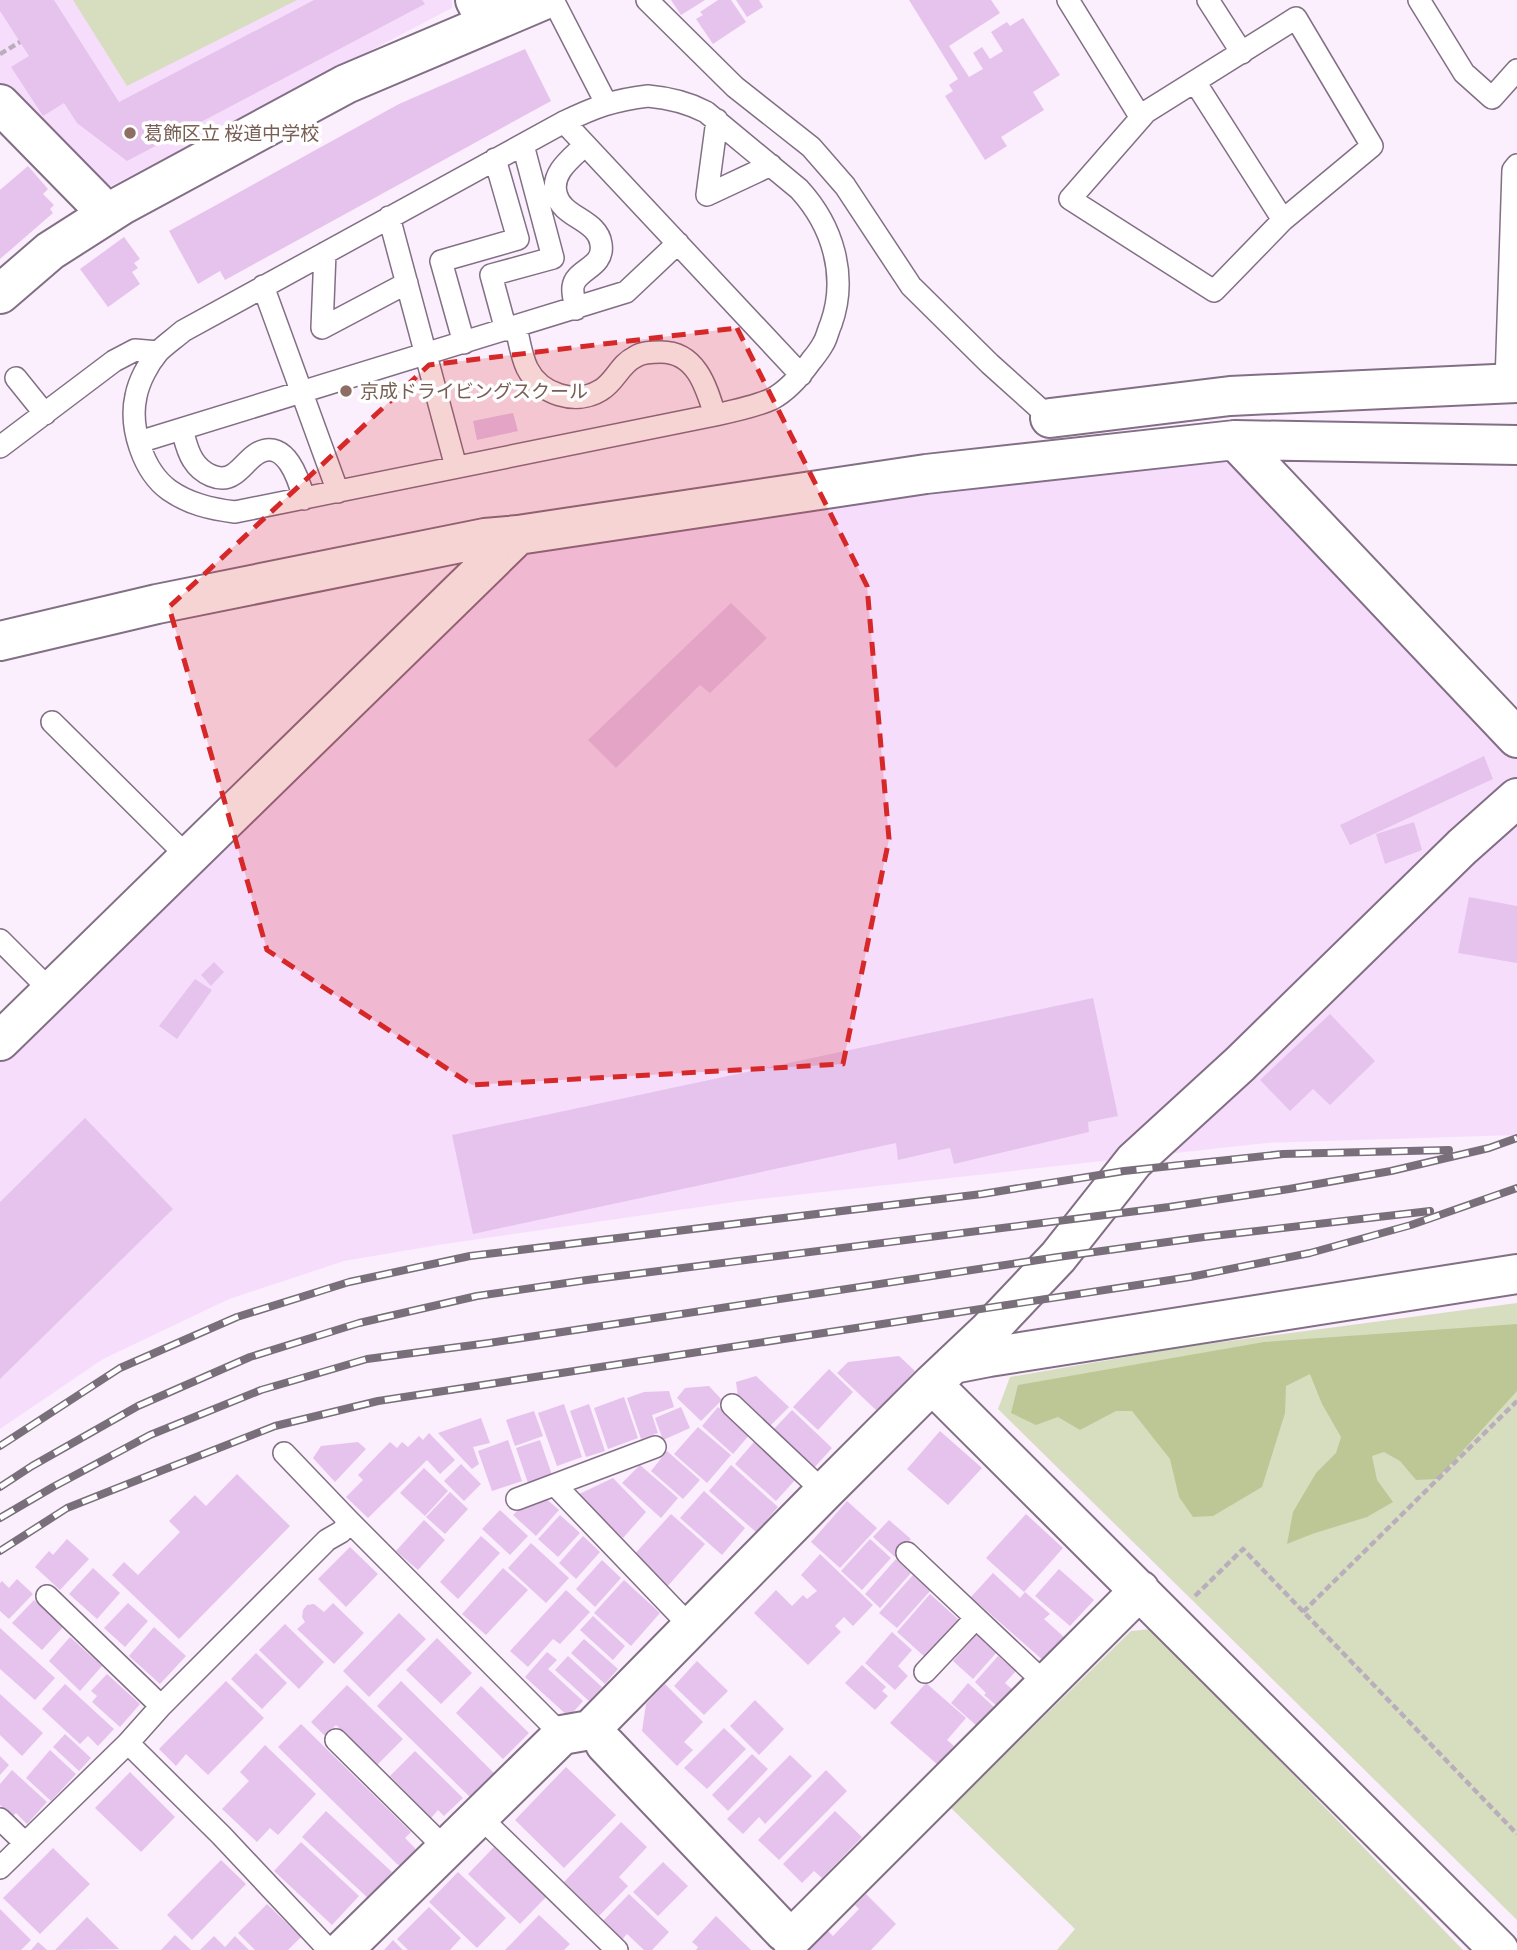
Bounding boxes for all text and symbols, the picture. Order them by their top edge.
place label: 葛飾区立 桜道中学校 [144,122,319,144]
marker: 葛飾区立 桜道中学校 [122,125,138,141]
place label: 京成ドライビングスクール [360,380,588,402]
marker: 京成ドライビングスクール [338,383,354,399]

